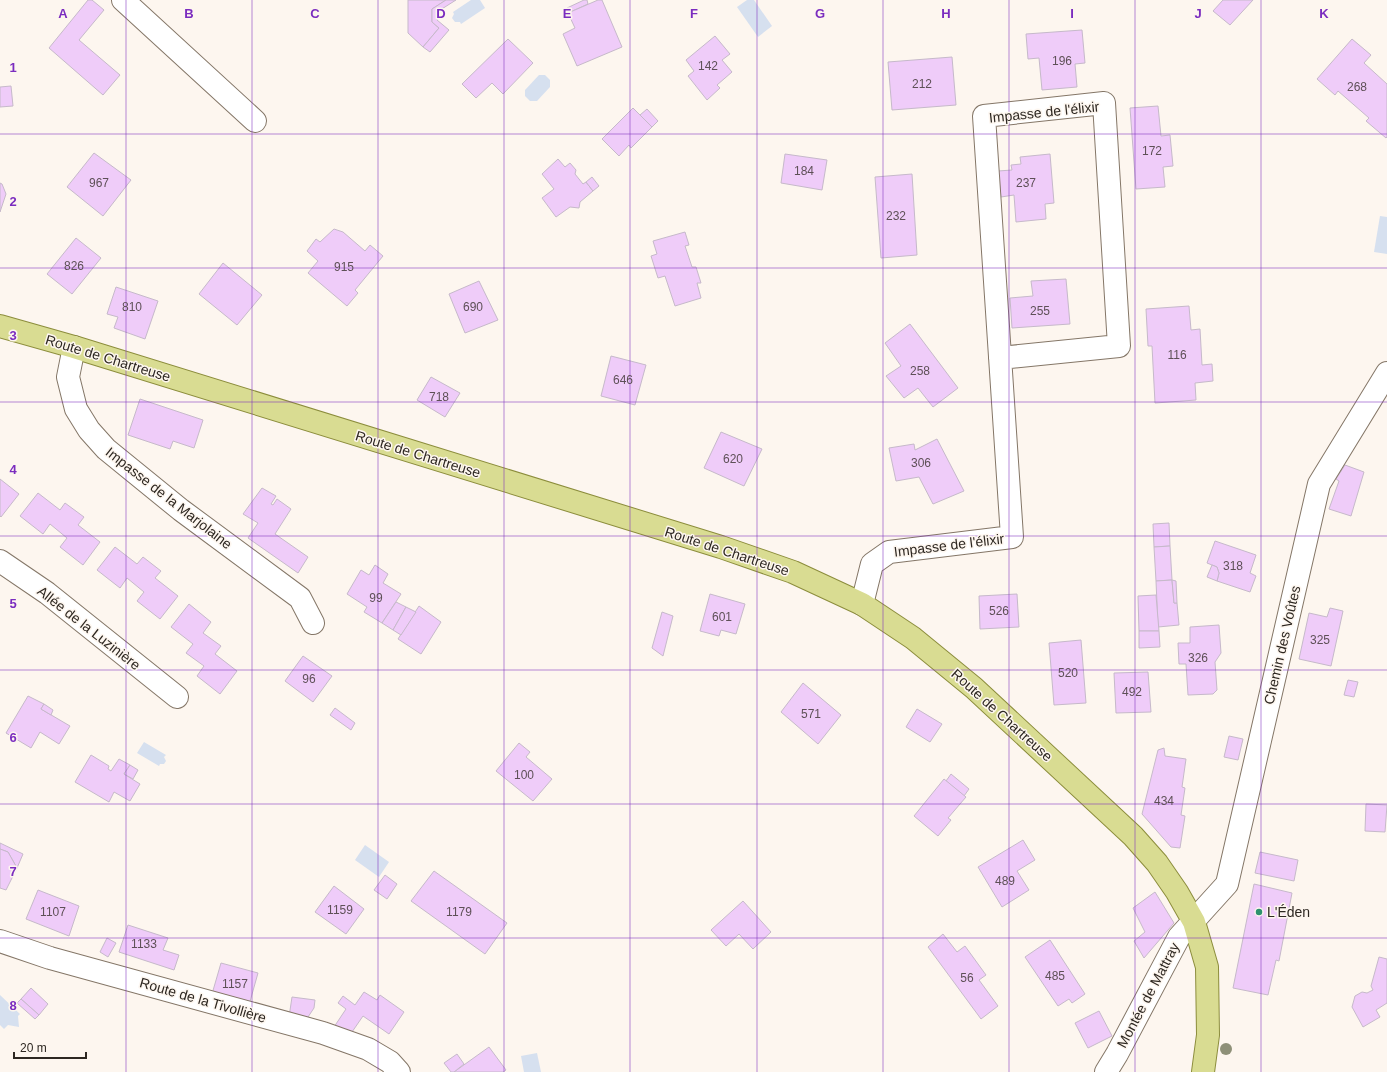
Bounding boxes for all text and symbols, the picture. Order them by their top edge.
text: A [58,6,68,21]
text: B [184,6,194,21]
text: C [310,6,320,21]
text: D [436,6,446,21]
text: E [563,6,572,21]
text: F [690,6,698,21]
text: G [815,6,825,21]
text: H [941,6,951,21]
text: I [1070,6,1074,21]
text: J [1194,6,1202,21]
text: K [1319,6,1329,21]
house number: 196 [1052,54,1072,68]
house number: 142 [698,59,718,73]
text: 1 [9,60,17,75]
house number: 212 [912,77,932,91]
house number: 268 [1347,80,1367,94]
street label: Impasse de l'élixir [988,98,1100,126]
house number: 172 [1142,144,1162,158]
house number: 184 [794,164,814,178]
house number: 967 [89,176,109,190]
house number: 237 [1016,176,1036,190]
text: 2 [9,194,17,209]
house number: 232 [886,209,906,223]
house number: 826 [64,259,84,273]
house number: 915 [334,260,354,274]
house number: 810 [122,300,142,314]
house number: 690 [463,300,483,314]
house number: 255 [1030,304,1050,318]
text: 3 [9,328,17,343]
street label: Route de Chartreuse [44,331,173,385]
house number: 116 [1167,348,1187,362]
house number: 258 [910,364,930,378]
house number: 646 [613,373,633,387]
house number: 718 [429,390,449,404]
street label: Route de Chartreuse [354,427,483,481]
street label: Impasse de la Marjolaine [103,444,235,552]
house number: 620 [723,452,743,466]
house number: 306 [911,456,931,470]
text: 4 [9,462,17,477]
street label: Route de Chartreuse [663,523,791,579]
street label: Impasse de l'élixir [893,530,1005,560]
house number: 318 [1223,559,1243,573]
street label: Allée de la Luzinière [34,583,144,673]
street label: Chemin des Voûtes [1261,584,1303,706]
house number: 99 [369,591,383,605]
text: 5 [9,596,17,611]
house number: 526 [989,604,1009,618]
house number: 601 [712,610,732,624]
house number: 325 [1310,633,1330,647]
house number: 326 [1188,651,1208,665]
street label: Route de Chartreuse [948,666,1056,765]
house number: 520 [1058,666,1078,680]
house number: 96 [302,672,316,686]
house number: 492 [1122,685,1142,699]
house number: 571 [801,707,821,721]
text: 6 [9,730,17,745]
house number: 100 [514,768,534,782]
house number: 434 [1154,794,1174,808]
text: 7 [9,864,17,879]
house number: 489 [995,874,1015,888]
house number: 1159 [327,903,353,917]
place label: L'Éden [1267,904,1310,920]
house number: 1107 [40,905,66,919]
house number: 1179 [446,905,472,919]
marker: L'Éden [1254,907,1264,917]
house number: 1133 [131,937,157,951]
street label: Montée de Mattray [1114,940,1182,1050]
house number: 485 [1045,969,1065,983]
house number: 56 [960,971,974,985]
street label: Route de la Tivollière [138,974,268,1026]
house number: 1157 [222,977,248,991]
text: 8 [9,998,17,1013]
scale bar [14,1034,86,1060]
text: 20 m [20,1041,47,1055]

